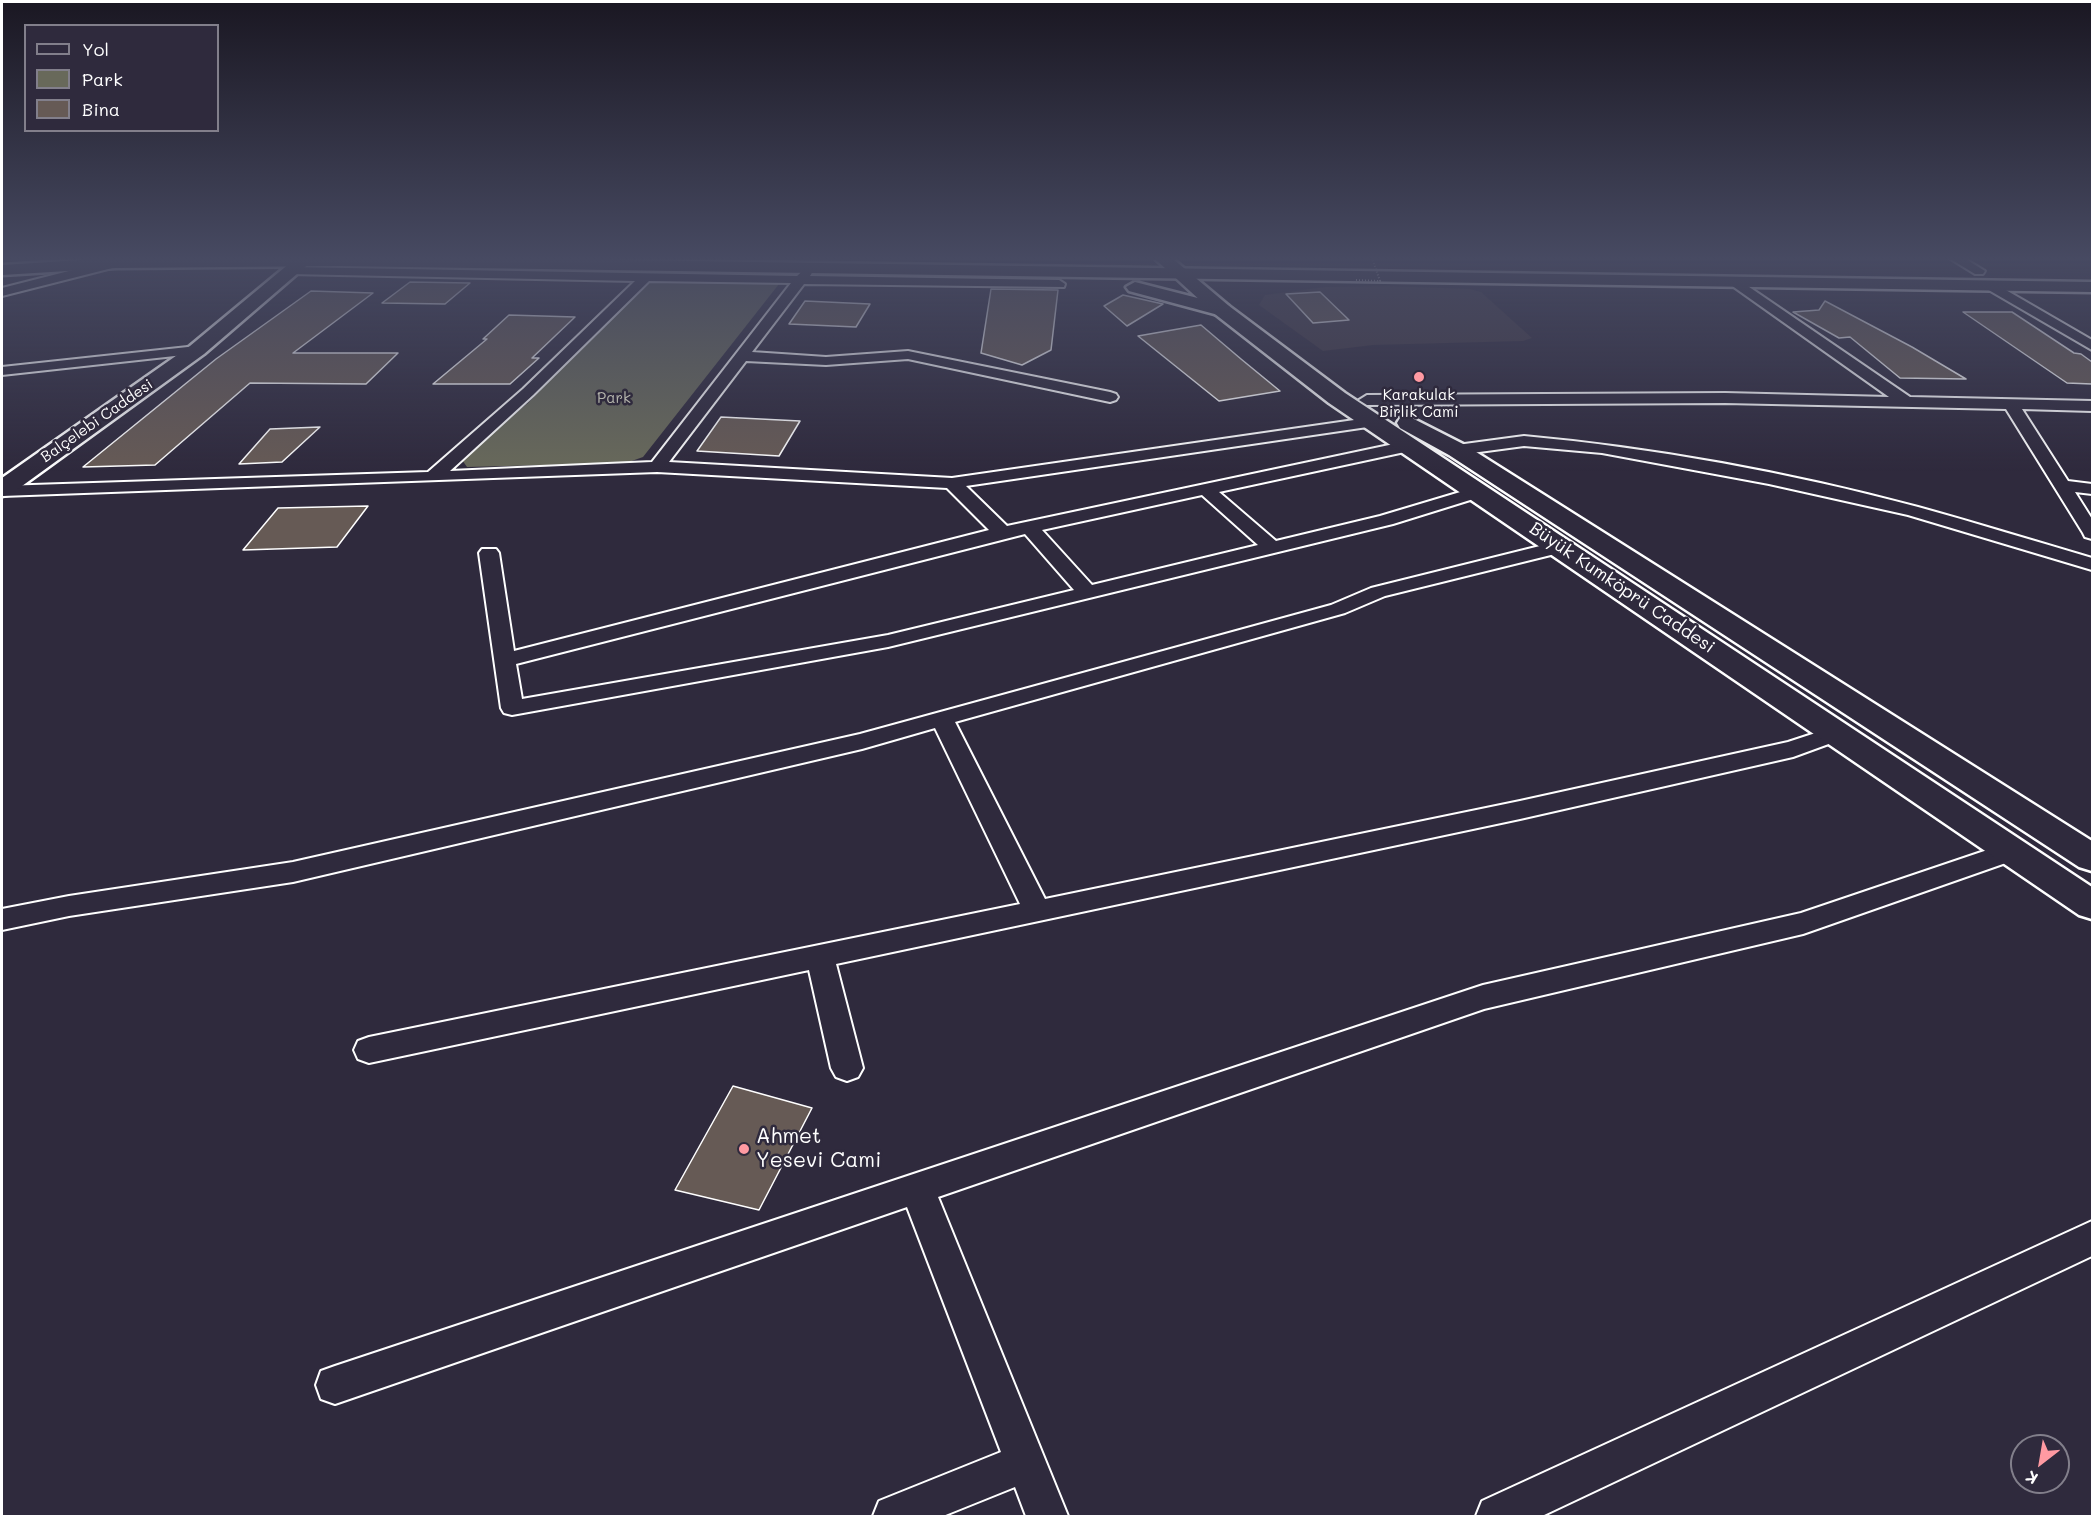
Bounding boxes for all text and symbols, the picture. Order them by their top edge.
legend [24,24,219,132]
text: Yol [82,37,109,61]
text: Park [82,67,123,91]
text: Bina [82,97,120,121]
marker: Karakulak Birlik Cami [1412,370,1426,384]
street label: Balçelebi Caddesi [37,376,157,466]
place label: Karakulak Birlik Cami [1379,386,1459,421]
park label: Park [597,389,631,407]
street label: Büyük Kumköprü Caddesi [1525,518,1719,658]
place label: Ahmet Yesevi Cami [756,1124,881,1174]
marker: Ahmet Yesevi Cami [737,1142,751,1156]
north arrow [2010,1434,2070,1494]
text: K [2022,1466,2041,1490]

